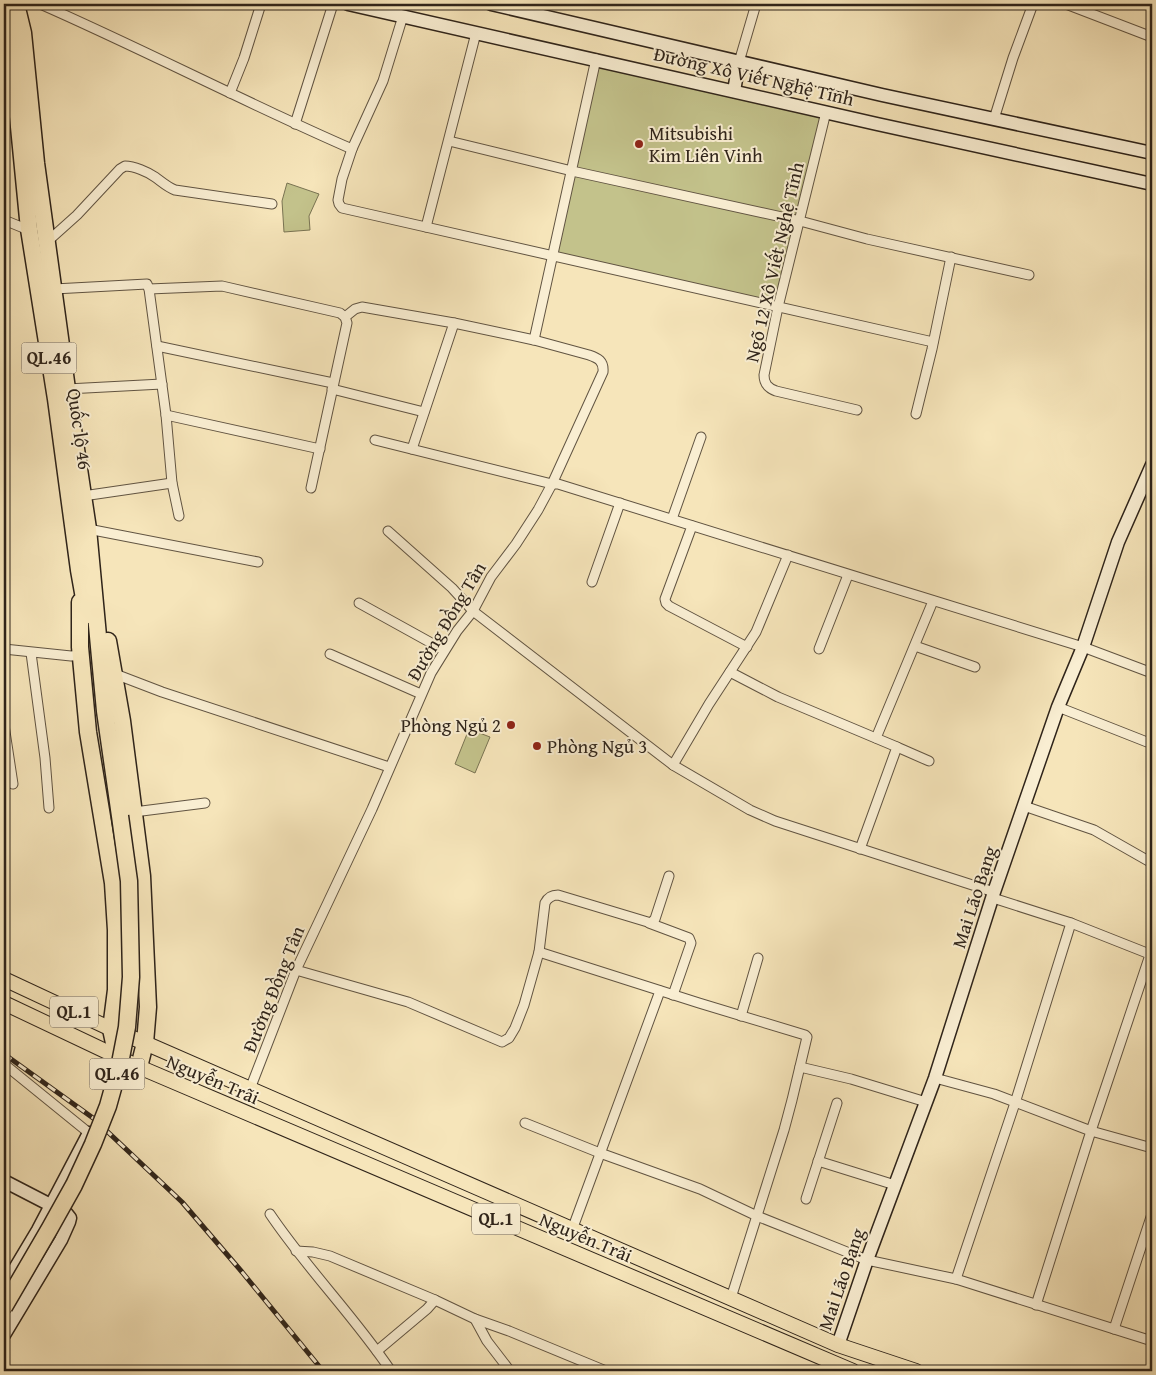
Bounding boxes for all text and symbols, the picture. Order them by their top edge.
street label: Đường Xô Viết Nghệ Tĩnh [651,39,857,113]
place label: Mitsubishi Kim Liên Vinh [649,119,763,169]
marker: Mitsubishi Kim Liên Vinh [633,138,645,150]
street label: Ngõ 12 Xô Viết Nghệ Tĩnh [737,159,811,365]
road number: QL.46 [22,342,76,373]
street label: Quốc lộ 46 [60,387,100,471]
street label: Đường Đồng Tân [399,556,493,686]
place label: Phòng Ngủ 2 [401,711,501,739]
marker: Phòng Ngủ 2 [505,719,517,731]
place label: Phòng Ngủ 3 [547,732,647,760]
marker: Phòng Ngủ 3 [531,740,543,752]
street label: Mai Lão Bạng [944,842,1004,952]
street label: Đường Đồng Tân [235,921,311,1056]
road number: QL.1 [50,996,98,1028]
street label: Nguyễn Trãi [162,1047,264,1111]
road number: QL.46 [90,1058,144,1090]
road number: QL.1 [472,1204,520,1234]
street label: Nguyễn Trãi [535,1205,637,1269]
street label: Mai Lão Bạng [810,1224,872,1334]

